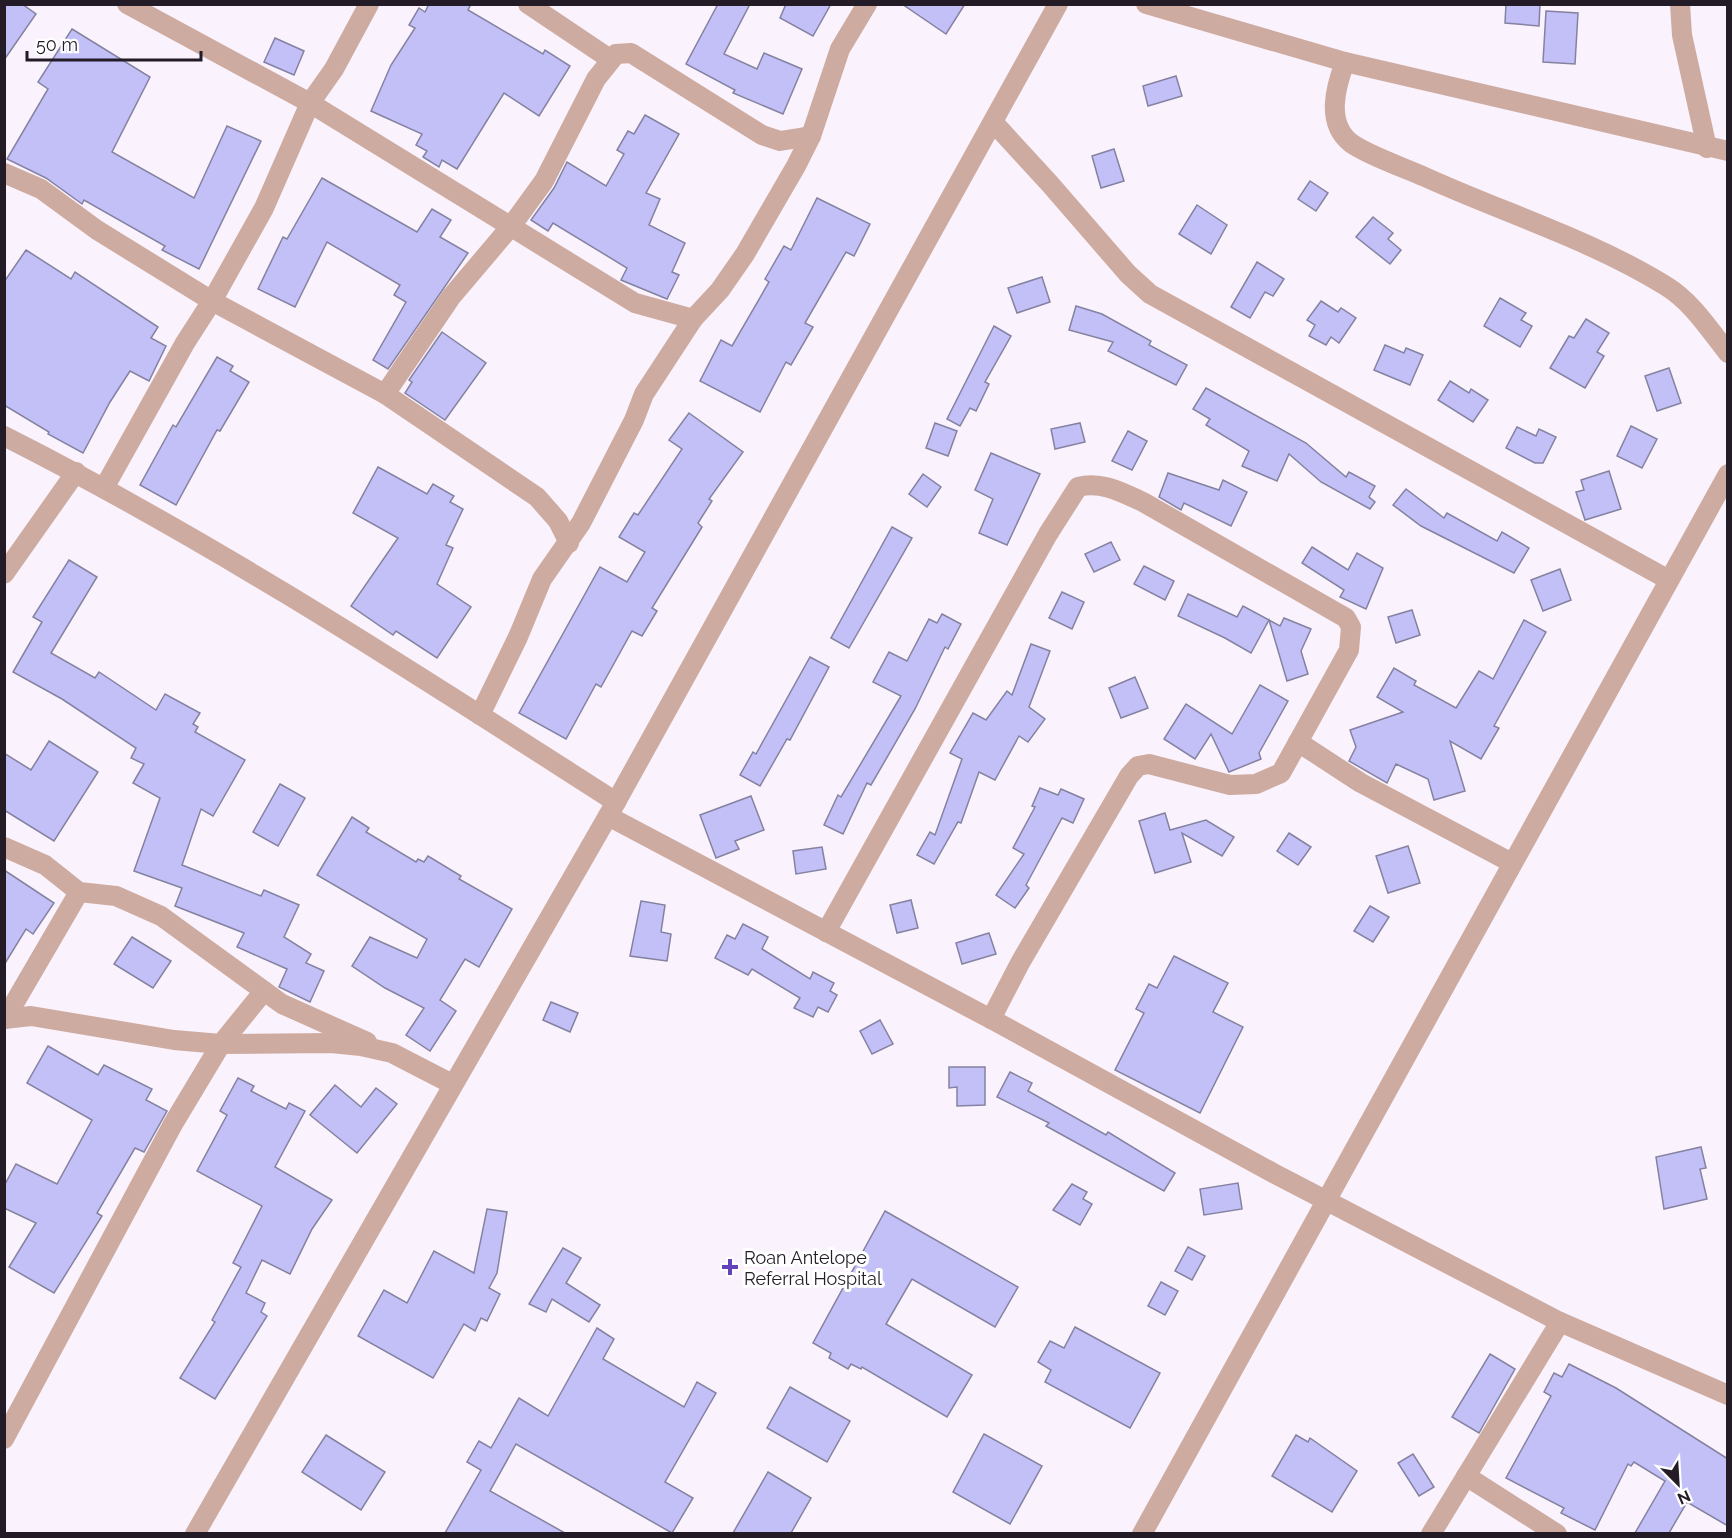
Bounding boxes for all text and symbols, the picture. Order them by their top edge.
scale bar [27,24,201,62]
text: 50 m [36,34,78,55]
place label: Roan Antelope Referral Hospital [744,1247,882,1289]
marker: Roan Antelope Referral Hospital [721,1258,739,1276]
north arrow [1648,1454,1708,1514]
text: N [1674,1486,1693,1508]

